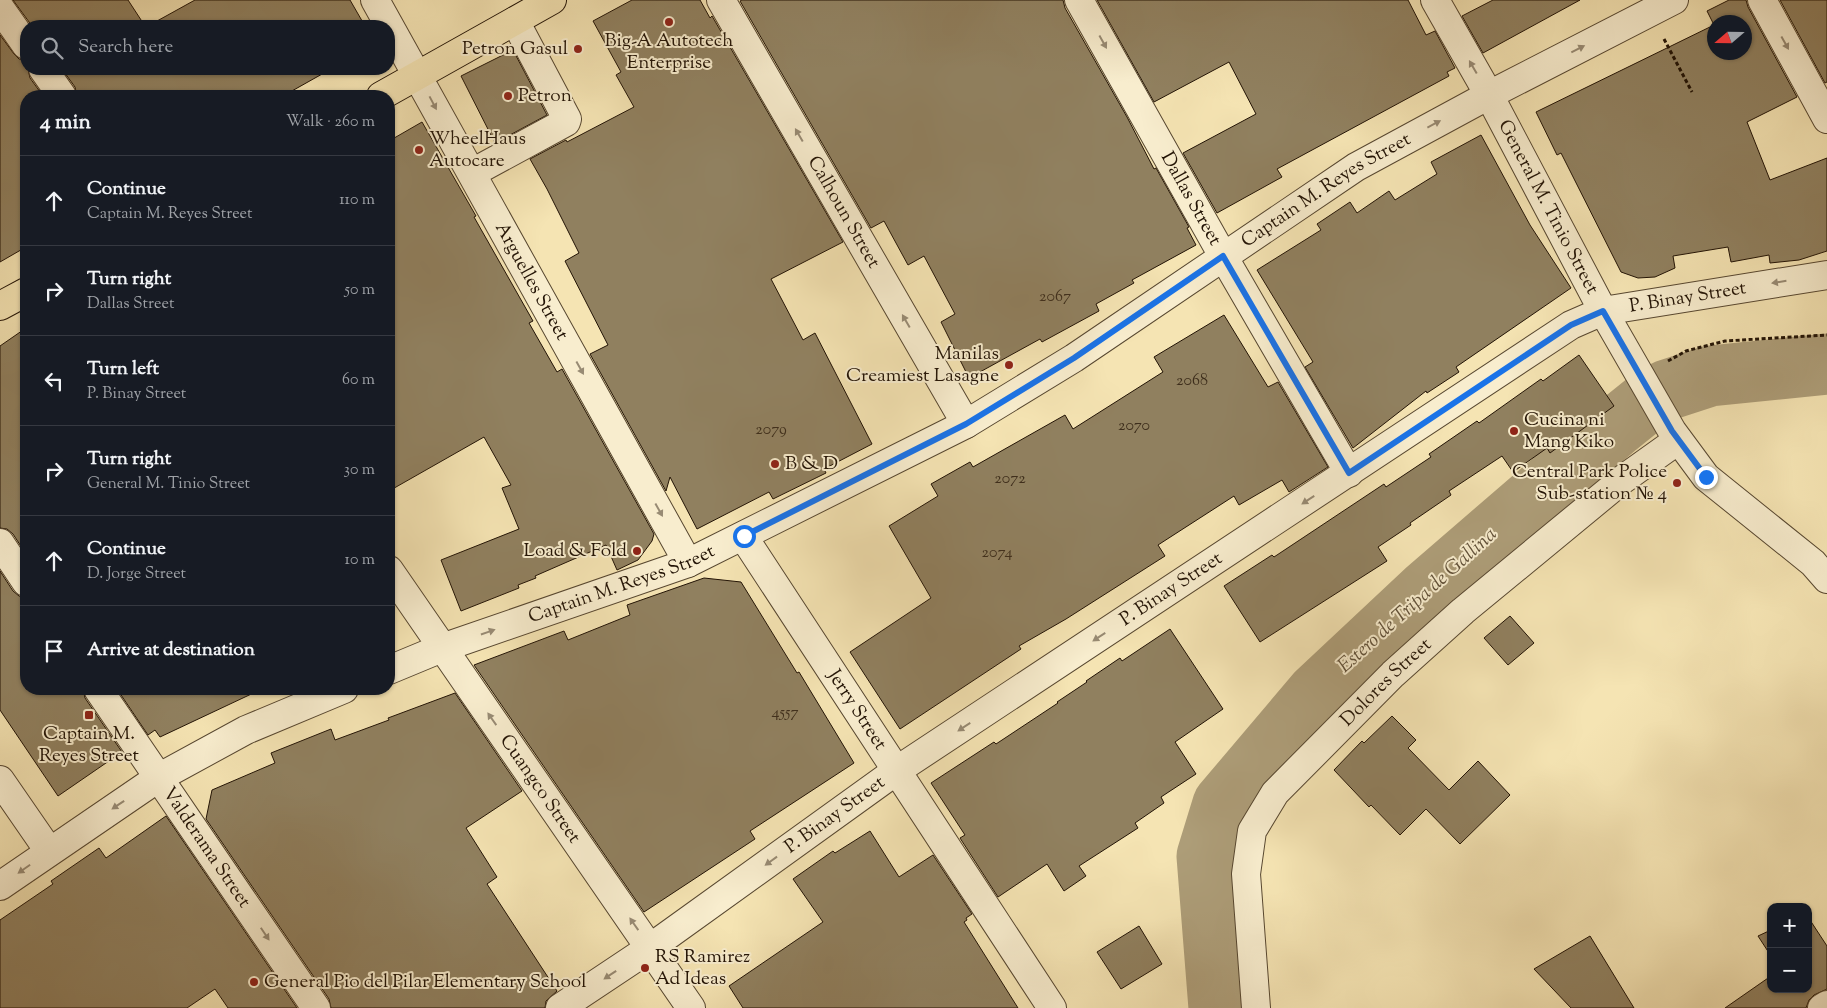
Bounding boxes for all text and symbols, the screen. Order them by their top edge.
north arrow [1707,15,1752,60]
marker: Big-A Autotech Enterprise [663,16,675,28]
search box [20,20,395,75]
place label: Big-A Autotech Enterprise [605,28,733,77]
icon: search [38,34,66,62]
text: Search here [78,34,173,61]
one-way arrow [1099,35,1107,50]
one-way arrow [1781,35,1789,50]
place label: Petron Gasul [462,36,568,63]
marker: Petron Gasul [572,43,584,55]
one-way arrow [1571,45,1585,53]
one-way arrow [1469,60,1477,75]
place label: Petron [518,83,572,110]
marker: Petron [502,90,514,102]
one-way arrow [429,96,437,111]
text: 4 min [40,108,91,138]
text: Walk · 260 m [286,111,375,134]
street label: General M. Tinio Street [1491,115,1606,300]
one-way arrow [1426,120,1441,128]
place label: WheelHaus Autocare [429,126,526,175]
street label: Captain M. Reyes Street [1236,126,1416,254]
one-way arrow [794,128,803,142]
marker: WheelHaus Autocare [413,144,425,156]
street label: Dallas Street [1154,147,1228,251]
street label: Calhoun Street [800,151,887,274]
text: Continue [87,176,166,203]
icon: ahead [40,187,68,215]
text: 110 m [339,189,375,212]
text: Captain M. Reyes Street [87,203,252,226]
street label: Arguelles Street [488,218,575,346]
text: Turn right [87,266,171,293]
street label: P. Binay Street [1627,275,1749,320]
icon: right [40,277,68,305]
text: 50 m [344,279,375,302]
one-way arrow [1771,279,1787,287]
house number: 2067 [1039,286,1071,309]
text: Dallas Street [87,293,174,316]
one-way arrow [902,315,911,328]
place label: Manilas Creamiest Lasagne [846,341,999,390]
text: Turn left [87,356,159,383]
marker: Manilas Creamiest Lasagne [1003,359,1015,371]
one-way arrow [576,361,584,375]
icon: left [40,367,68,395]
text: 60 m [342,369,375,392]
house number: 2068 [1176,370,1208,393]
text: P. Binay Street [87,383,186,406]
place label: Cucina ni Mang Kiko [1524,407,1614,456]
house number: 2070 [1118,415,1150,438]
house number: 2079 [755,419,787,442]
marker: Cucina ni Mang Kiko [1508,425,1520,437]
text: Turn right [87,446,171,473]
place label: B & D [785,451,838,478]
icon: right [40,457,68,485]
marker: B & D [769,458,781,470]
text: 30 m [344,459,375,482]
place label: Central Park Police Sub-station № 4 [1512,459,1667,508]
route end [1695,466,1718,489]
house number: 2072 [994,468,1026,491]
text: General M. Tinio Street [87,473,250,496]
marker: Central Park Police Sub-station № 4 [1671,477,1683,489]
one-way arrow [1301,495,1315,504]
one-way arrow [655,503,663,517]
water label: Estero de Tripa de Gallina [1332,521,1504,681]
route start [733,525,756,548]
text: Continue [87,536,166,563]
place label: Load & Fold [523,538,627,565]
street label: Captain M. Reyes Street [525,538,720,631]
house number: 2074 [982,542,1012,565]
marker: Load & Fold [631,545,643,557]
street label: P. Binay Street [1114,545,1228,633]
icon: ahead [40,547,68,575]
text: 10 m [345,549,375,572]
text: D. Jorge Street [87,563,186,586]
one-way arrow [481,627,496,635]
one-way arrow [1092,632,1106,642]
street label: Dolores Street [1334,632,1438,733]
icon: arrive [40,637,68,665]
text: Arrive at destination [87,637,255,664]
street label: Jerry Street [820,664,893,756]
house number: 4557 [771,702,799,725]
marker: Captain M. Reyes Street [83,709,95,721]
one-way arrow [487,712,497,725]
place label: Captain M. Reyes Street [39,721,140,770]
one-way arrow [957,722,970,732]
street label: Cuangco Street [493,729,587,849]
street label: P. Binay Street [779,769,891,860]
street label: Valderama Street [155,782,258,914]
one-way arrow [111,800,125,810]
one-way arrow [765,856,778,866]
one-way arrow [17,864,31,874]
map controls [1767,903,1812,993]
button: + [1767,903,1812,948]
one-way arrow [629,918,639,931]
one-way arrow [260,927,270,941]
place label: RS Ramirez Ad Ideas [655,944,750,993]
button: − [1767,948,1812,993]
marker: RS Ramirez Ad Ideas [639,962,651,974]
place label: General Pio del Pilar Elementary School [264,969,586,996]
one-way arrow [603,970,616,980]
marker: General Pio del Pilar Elementary School [248,976,260,988]

